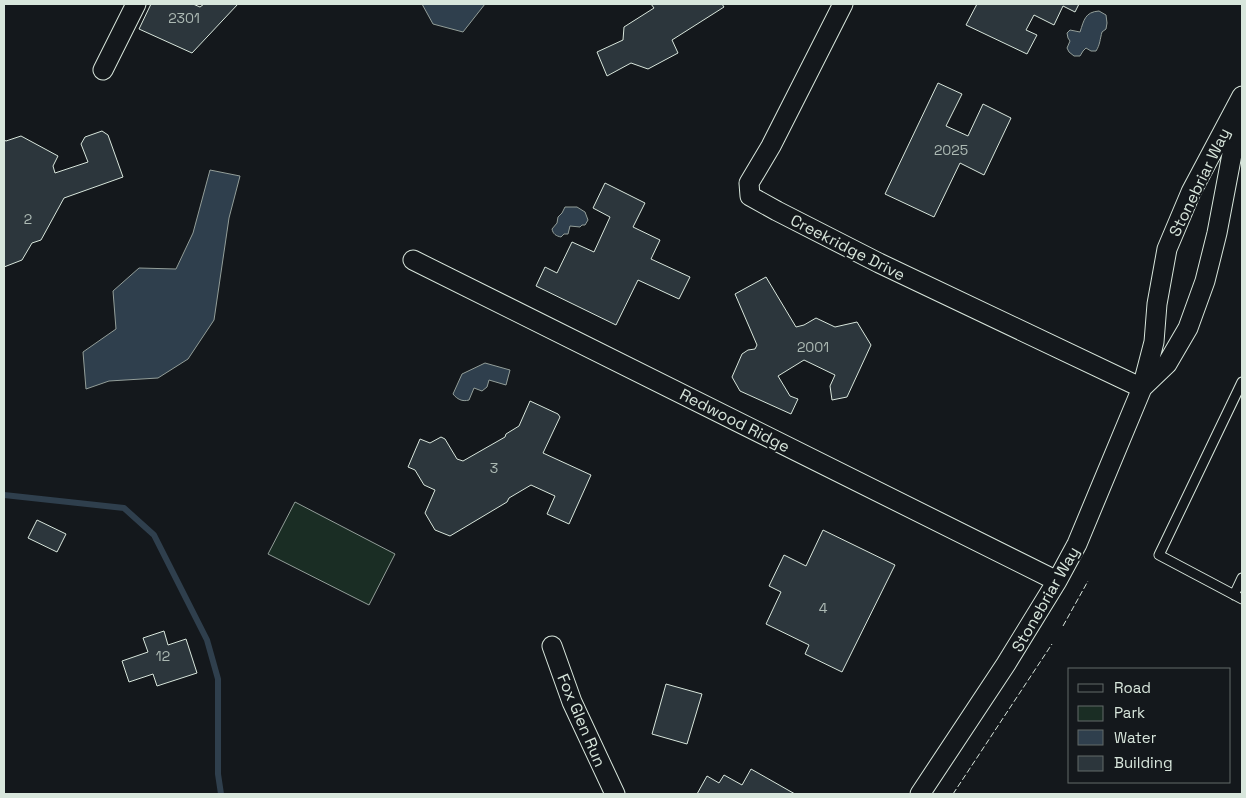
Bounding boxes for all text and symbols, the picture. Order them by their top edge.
house number: 2301 [168,9,200,27]
street label: Stonebriar Way [1164,125,1235,240]
house number: 2025 [934,141,968,159]
street label: Creekridge Drive [787,209,909,285]
house number: 2 [24,210,32,228]
house number: 2001 [797,338,829,356]
street label: Redwood Ridge [676,384,793,457]
house number: 3 [490,459,498,477]
street label: Stonebriar Way [1007,543,1084,656]
house number: 4 [819,599,828,617]
house number: 12 [156,647,170,665]
legend [1068,668,1231,783]
street label: Fox Glen Run [553,670,611,770]
text: Road [1114,678,1151,697]
text: Park [1114,703,1145,722]
text: Water [1114,728,1157,747]
text: Building [1114,753,1173,772]

